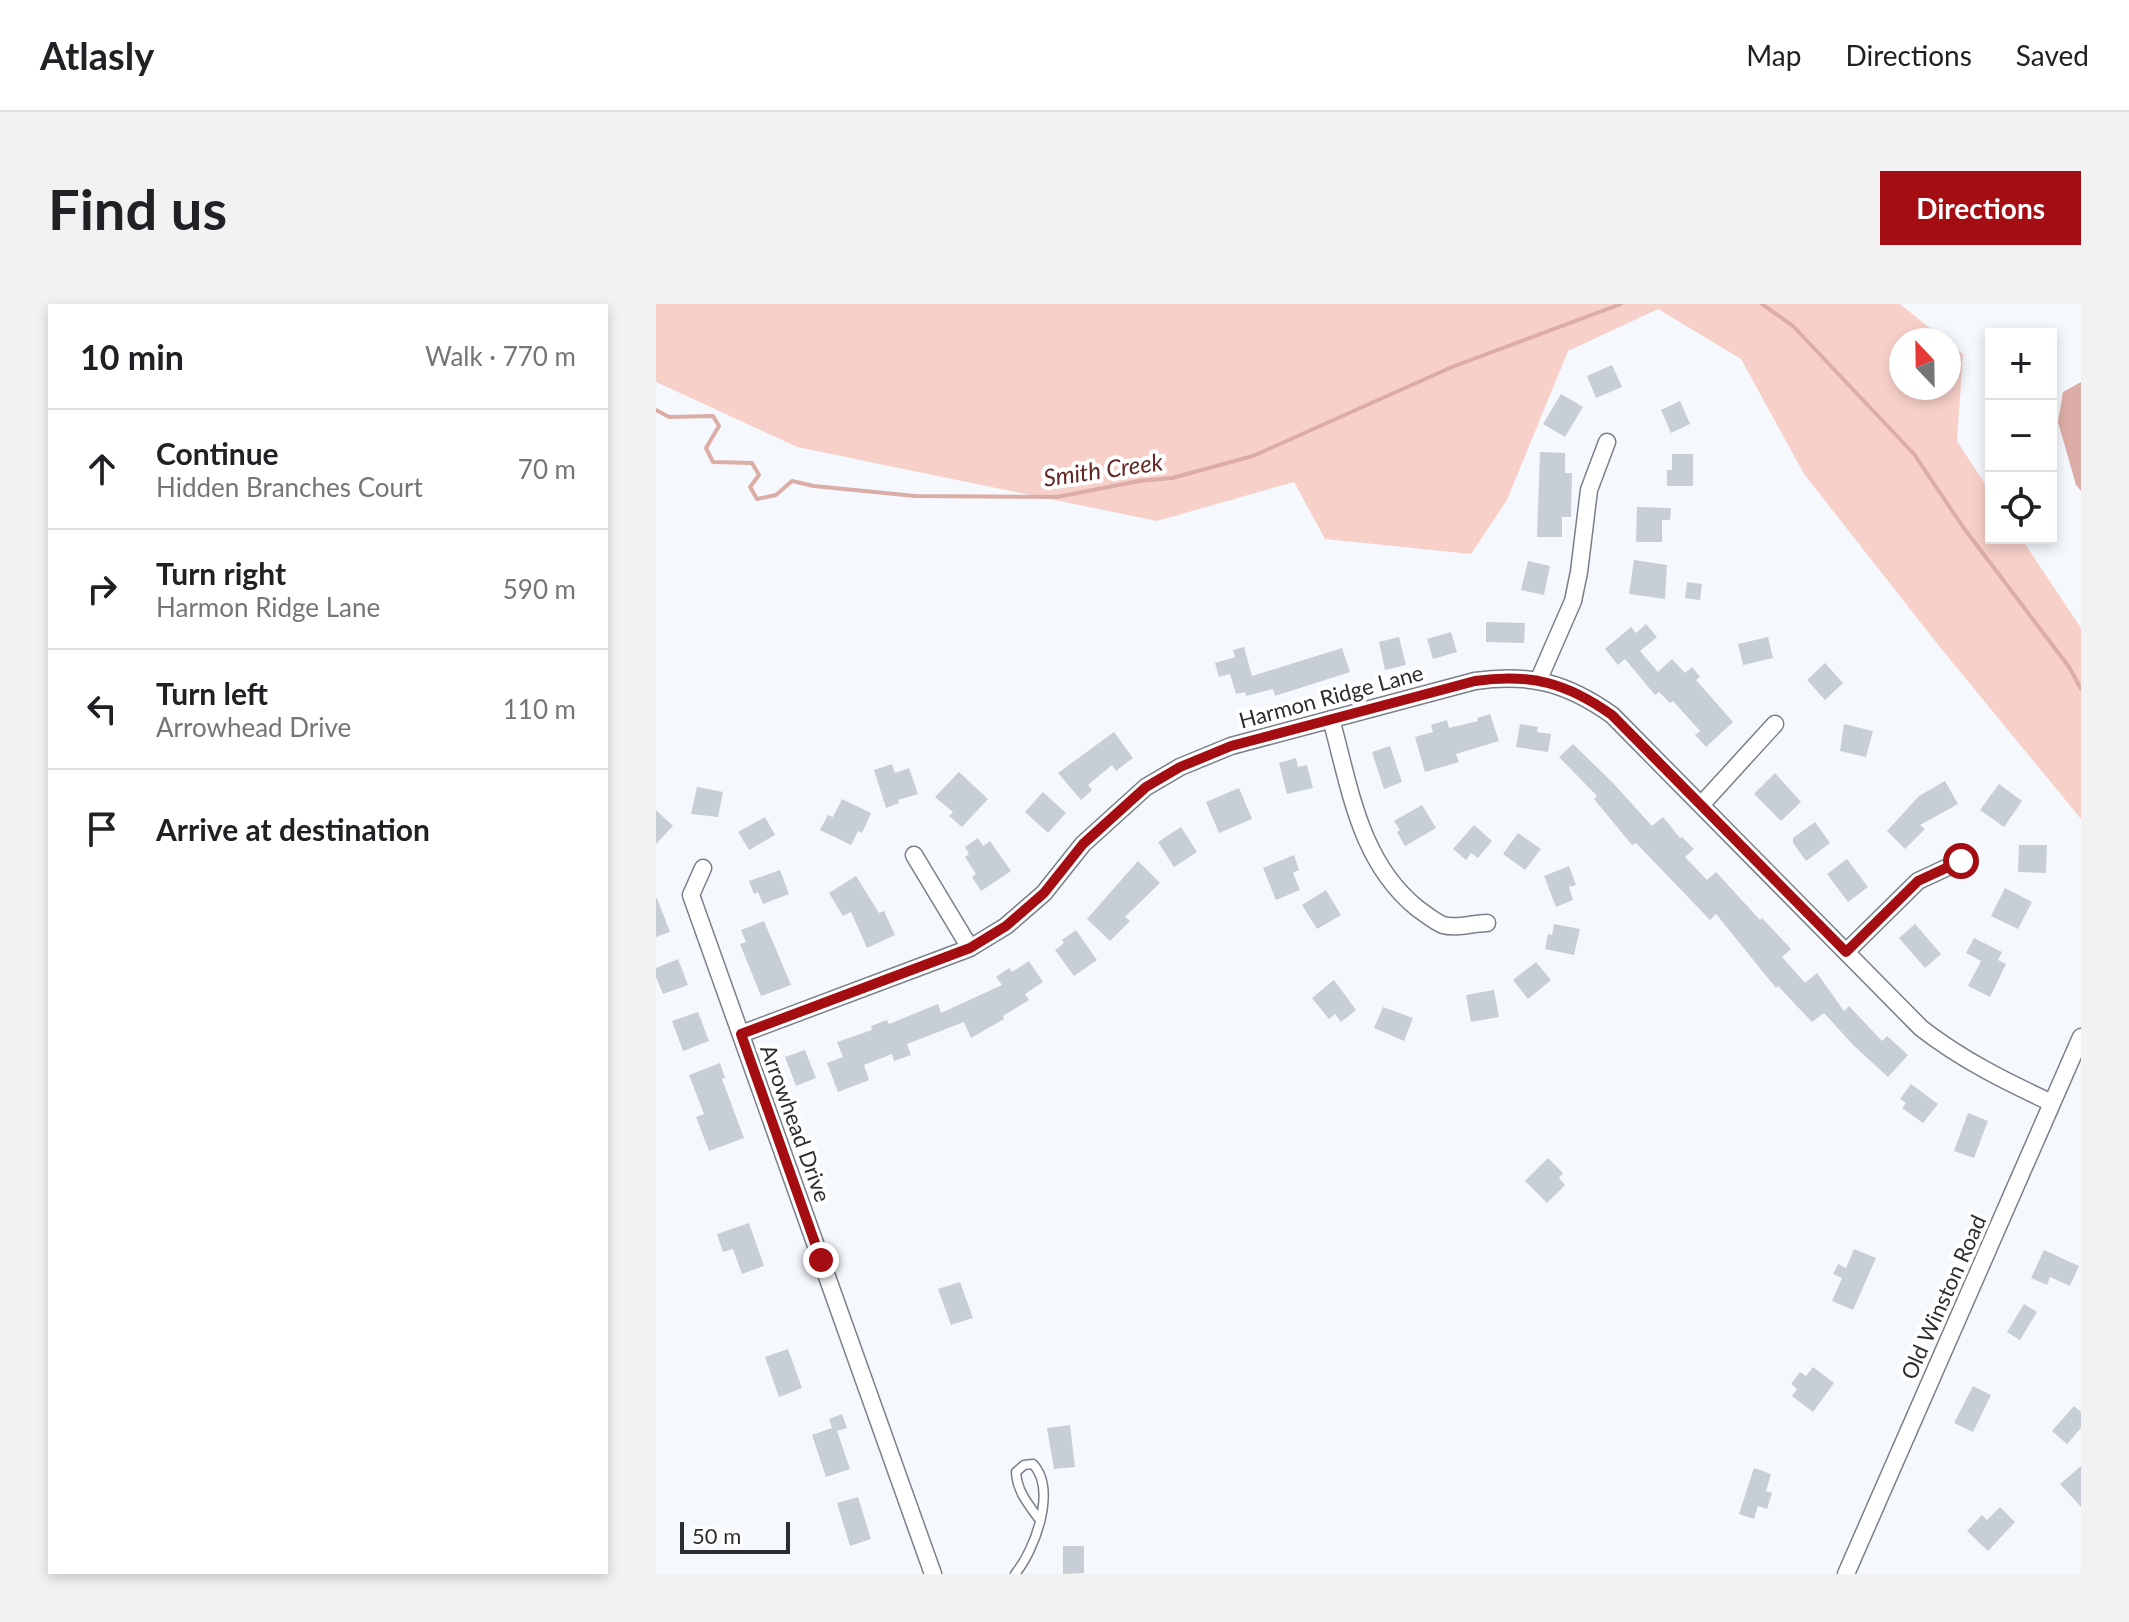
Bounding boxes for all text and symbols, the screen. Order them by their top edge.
text: Atlasly [40,32,154,78]
text: Map [1746,38,1801,72]
text: Directions [1845,38,1972,72]
text: Saved [2016,38,2089,72]
button: Directions [1880,171,2081,245]
text: Find us [48,175,227,242]
north arrow [1889,328,1961,400]
map controls [1985,328,2057,544]
button: + [1985,328,2057,400]
text: 10 min [80,336,184,377]
text: Walk · 770 m [425,340,576,372]
button: − [1985,400,2057,472]
text: Continue [156,435,279,471]
water label: Smith Creek [1042,446,1165,492]
icon: ahead [80,447,124,491]
text: 70 m [518,453,576,485]
text: Hidden Branches Court [156,471,423,503]
button: locate [1985,472,2057,544]
text: Turn right [156,555,286,591]
icon: right [80,567,124,611]
text: 590 m [503,573,576,605]
text: Harmon Ridge Lane [156,591,380,623]
street label: Harmon Ridge Lane [1236,658,1426,734]
text: Turn left [156,675,268,711]
icon: left [80,687,124,731]
text: 110 m [503,693,576,725]
text: Arrowhead Drive [156,711,351,743]
icon: arrive [80,807,124,851]
text: Arrive at destination [156,811,430,847]
route start [1943,843,1979,879]
street label: Arrowhead Drive [755,1041,837,1205]
street label: Old Winston Road [1895,1211,1991,1383]
route end [803,1242,839,1278]
scale bar [680,1518,790,1554]
text: 50 m [692,1522,741,1549]

